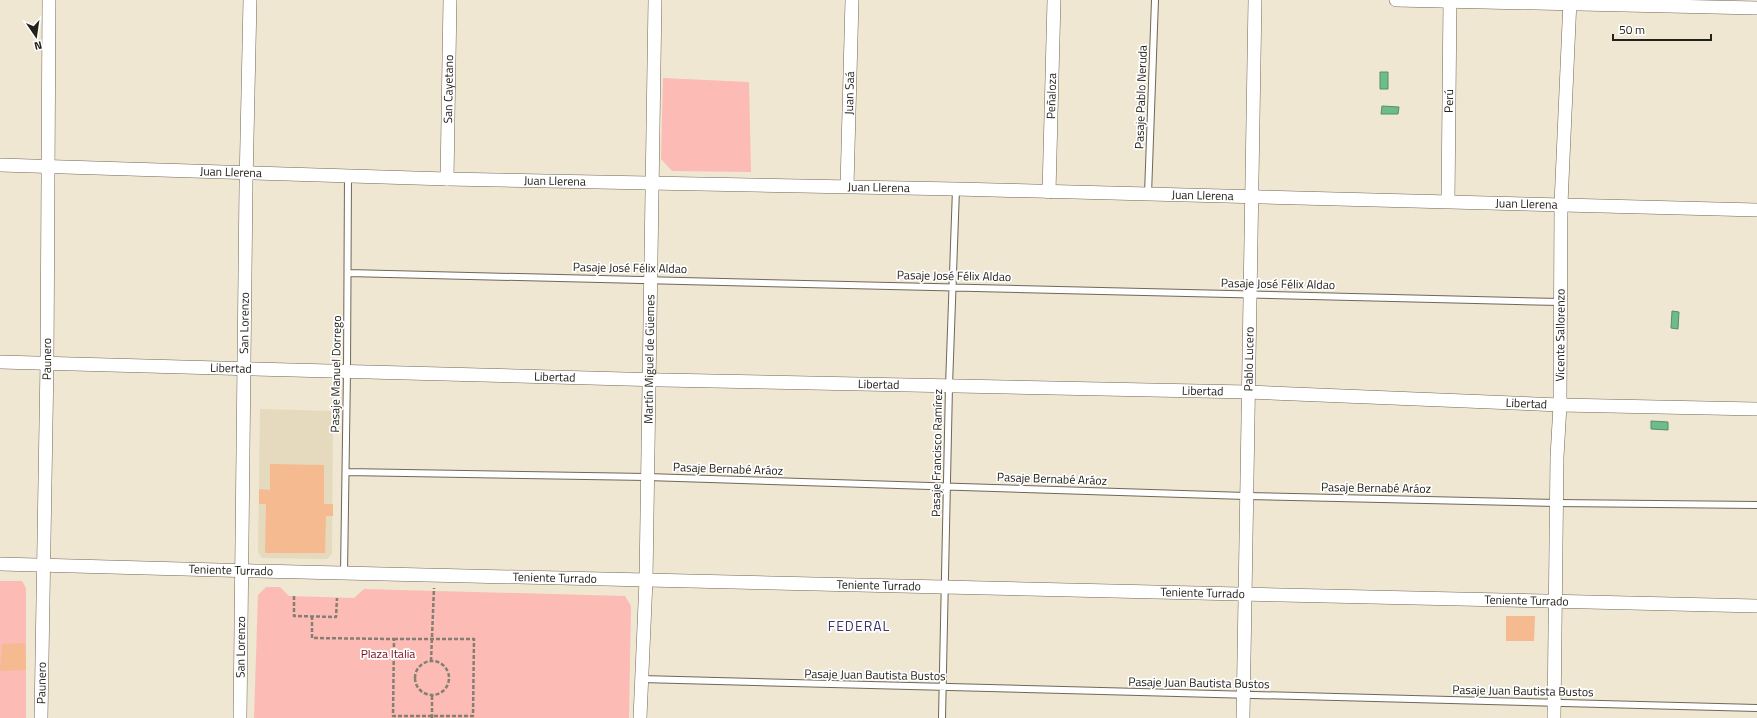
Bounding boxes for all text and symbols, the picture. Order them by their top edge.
north arrow [16,16,56,56]
scale bar [1613,16,1711,42]
text: 50 m [1619,20,1645,39]
text: N [33,37,44,54]
street label: Pasaje Pablo Neruda [1129,45,1152,149]
street label: San Cayetano [438,54,458,124]
street label: Juan Saá [839,71,859,115]
street label: Peñaloza [1041,73,1061,119]
street label: Perú [1439,89,1458,113]
street label: Juan Llerena [200,161,262,182]
street label: Juan Llerena [524,171,586,191]
street label: Juan Llerena [847,177,910,197]
street label: Juan Llerena [1171,185,1234,205]
street label: Juan Llerena [1495,193,1558,214]
street label: Pasaje José Félix Aldao [573,257,687,278]
street label: Pasaje José Félix Aldao [897,265,1011,286]
street label: Pasaje José Félix Aldao [1221,273,1335,294]
street label: Vicente Sallorenzo [1550,289,1570,382]
street label: San Lorenzo [234,292,254,354]
street label: Martín Miguel de Güemes [638,294,659,424]
street label: Pasaje Manuel Dorrego [325,315,346,433]
street label: Pablo Lucero [1238,326,1259,392]
street label: Paunero [37,338,56,380]
street label: Libertad [210,358,252,378]
street label: Libertad [534,367,576,387]
street label: Libertad [858,374,900,394]
street label: Libertad [1182,381,1224,400]
street label: Pasaje Francisco Ramírez [926,389,947,517]
street label: Libertad [1505,393,1548,413]
street label: Pasaje Bernabé Aráoz [673,457,783,480]
street label: Pasaje Bernabé Aráoz [997,467,1107,490]
street label: Pasaje Bernabé Aráoz [1321,477,1431,498]
street label: Teniente Turrado [188,559,273,580]
street label: Teniente Turrado [512,567,597,588]
street label: Teniente Turrado [836,575,921,595]
street label: Teniente Turrado [1160,582,1245,603]
street label: Teniente Turrado [1484,590,1569,611]
district label: FEDERAL [828,615,890,636]
street label: San Lorenzo [230,616,250,678]
park label: Plaza Italia [361,644,415,663]
street label: Paunero [31,662,51,704]
street label: Pasaje Juan Bautista Bustos [804,664,946,685]
street label: Pasaje Juan Bautista Bustos [1128,672,1270,693]
street label: Pasaje Juan Bautista Bustos [1452,680,1594,701]

